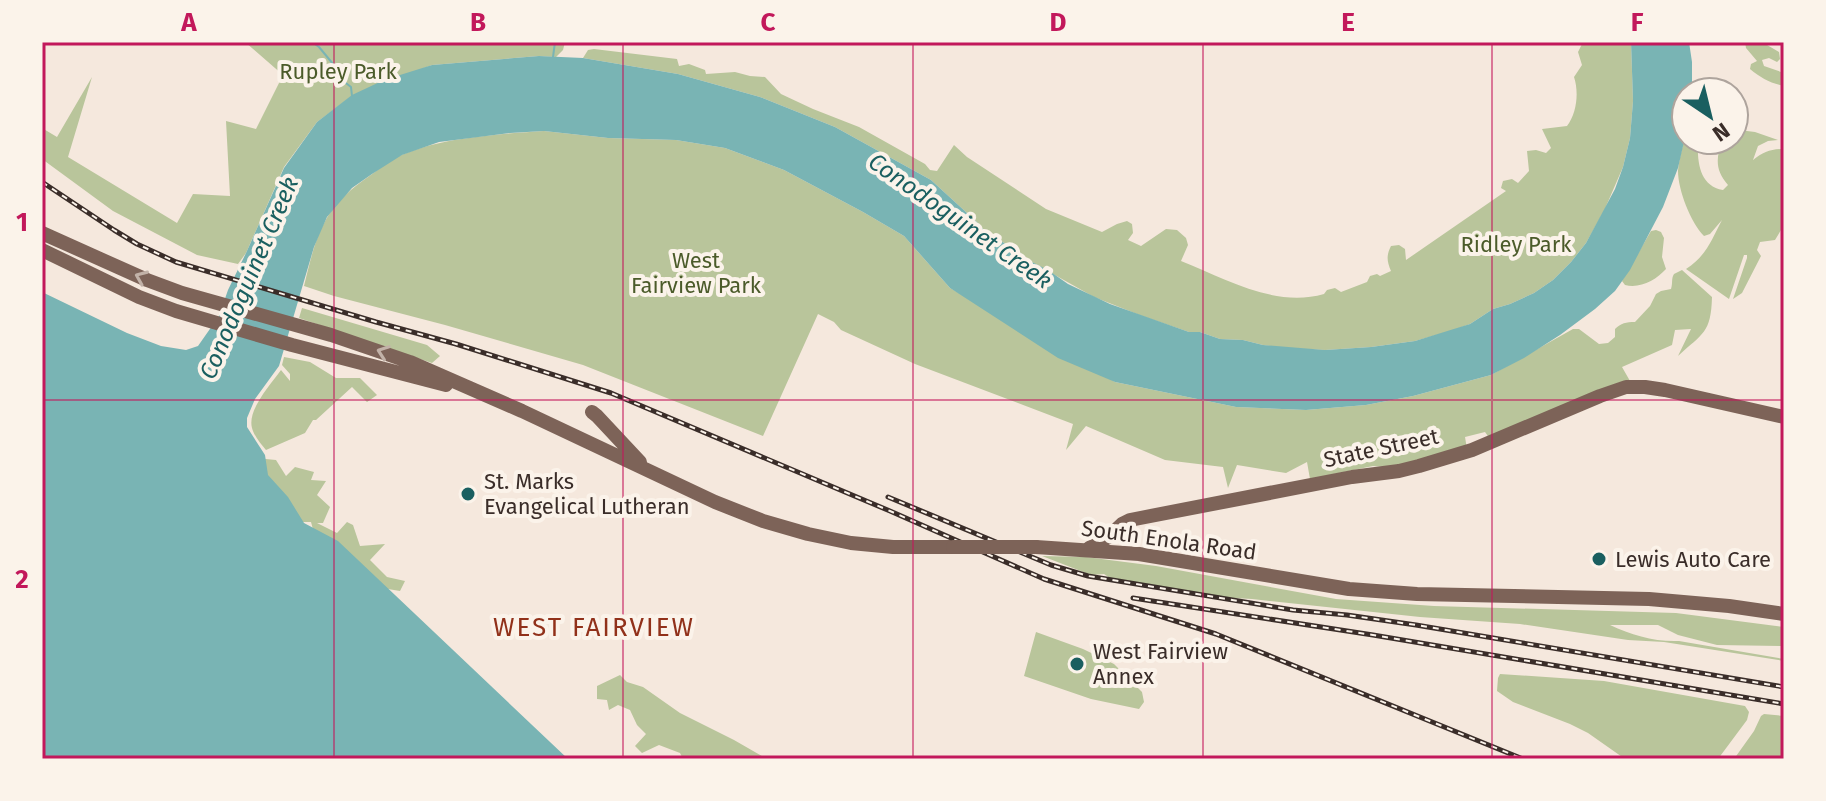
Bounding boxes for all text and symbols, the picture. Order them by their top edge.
text: A [180,7,197,38]
text: B [470,7,486,38]
text: C [761,7,776,38]
text: D [1050,7,1067,38]
text: E [1341,7,1355,38]
text: F [1631,7,1644,38]
park label: Rupley Park [279,58,397,85]
north arrow [1670,76,1750,156]
text: N [1707,117,1735,147]
water label: Conodoguinet Creek [863,147,1057,295]
water label: Conodoguinet Creek [194,173,304,383]
text: 1 [16,207,28,238]
park label: Ridley Park [1461,231,1572,258]
park label: West Fairview Park [631,247,762,299]
one-way arrow [135,271,149,287]
one-way arrow [376,345,390,361]
street label: State Street [1321,423,1441,473]
place label: St. Marks Evangelical Lutheran [484,468,690,520]
marker: St. Marks Evangelical Lutheran [459,485,477,503]
street label: South Enola Road [1080,514,1258,566]
place label: Lewis Auto Care [1615,546,1771,573]
marker: Lewis Auto Care [1590,550,1608,568]
text: 2 [15,564,29,595]
district label: WEST FAIRVIEW [493,612,695,643]
place label: West Fairview Annex [1093,638,1228,690]
marker: West Fairview Annex [1068,655,1086,673]

